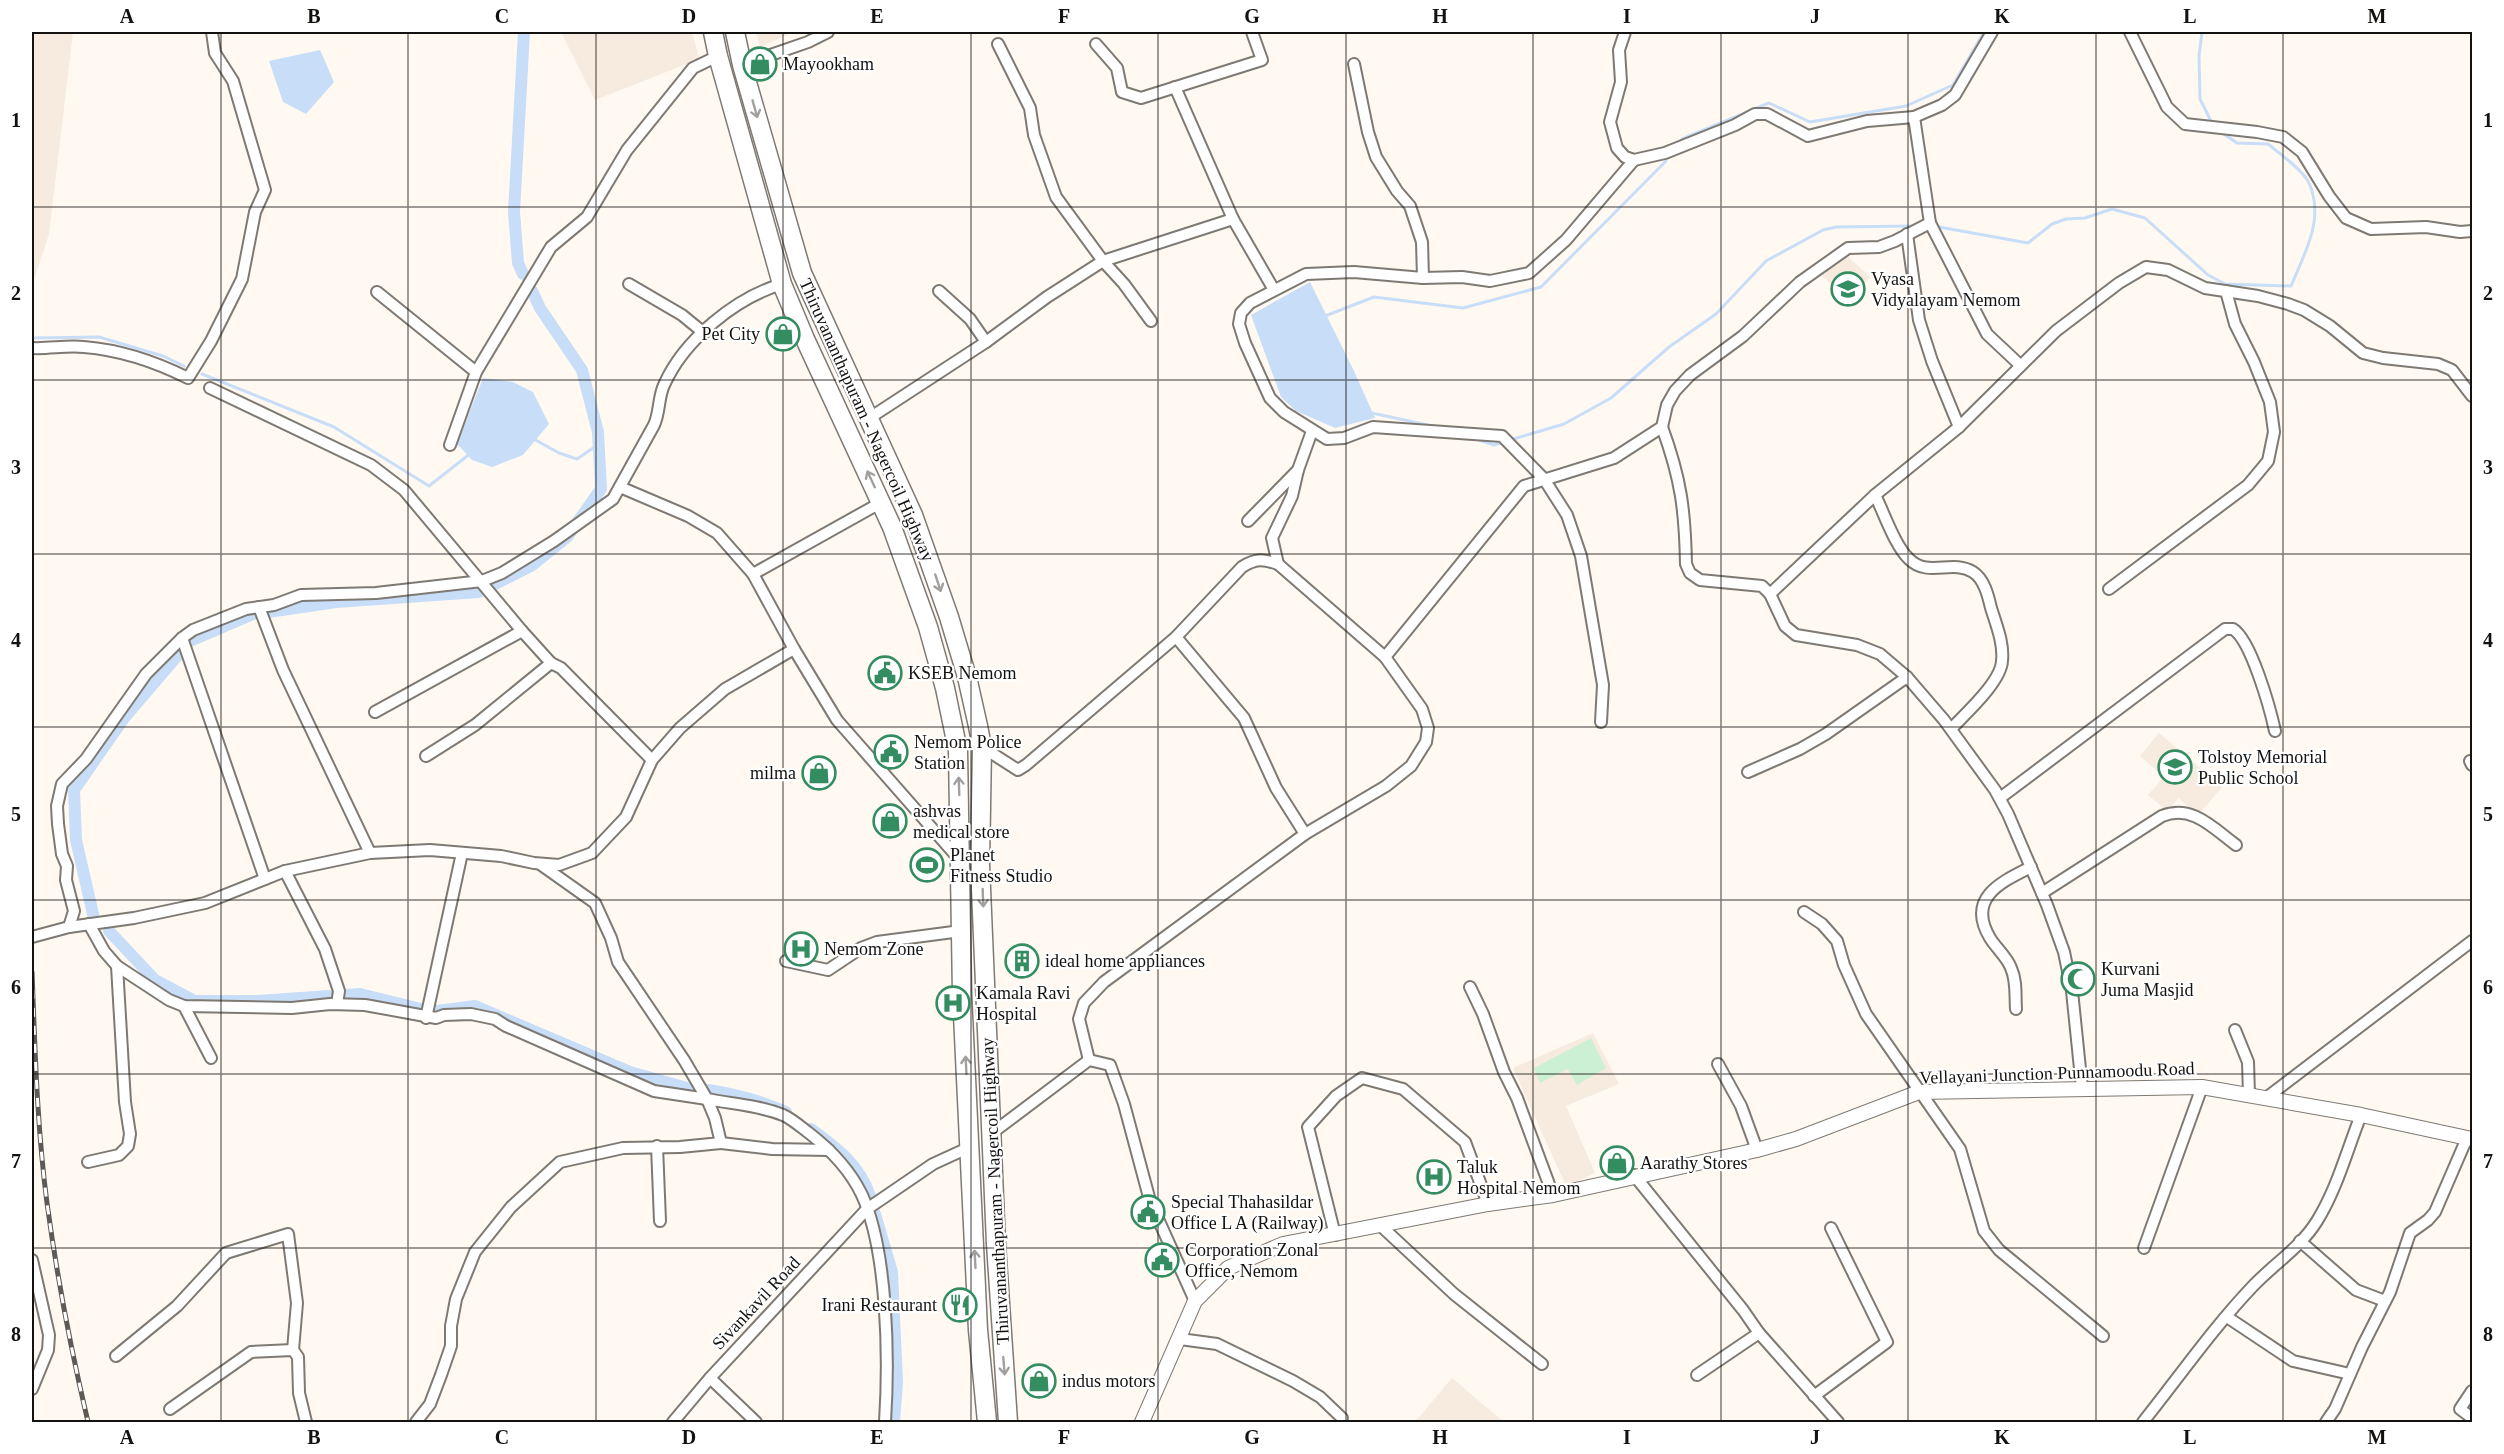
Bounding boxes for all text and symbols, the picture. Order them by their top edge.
text: A [120,5,135,27]
text: B [307,5,321,27]
text: C [495,5,509,27]
text: D [682,5,696,27]
text: E [870,5,884,27]
text: F [1058,5,1070,27]
text: G [1244,5,1260,27]
text: H [1432,5,1448,27]
text: I [1623,5,1631,27]
text: J [1810,5,1820,27]
text: K [1994,5,2010,27]
text: L [2183,5,2197,27]
text: M [2368,5,2387,27]
shop icon: Mayookham [742,46,778,82]
place label: Mayookham [783,54,874,74]
one-way arrow [749,99,761,118]
text: 1 [11,109,21,131]
text: 1 [2483,109,2493,131]
place label: Vyasa Vidyalayam Nemom [1871,269,2020,310]
school or university icon: Vyasa Vidyalayam Nemom [1830,271,1866,307]
street label: Thiruvananthapuram - Nagercoil Highway [795,276,939,564]
text: 2 [11,282,21,304]
text: 2 [2483,282,2493,304]
shop icon: Pet City [765,316,801,352]
place label: Pet City [701,324,760,344]
text: 3 [11,456,21,478]
text: 3 [2483,456,2493,478]
one-way arrow [864,471,876,489]
one-way arrow [933,573,944,592]
text: 4 [11,629,21,651]
text: 4 [2483,629,2493,651]
public building icon: KSEB Nemom [867,655,903,691]
place label: KSEB Nemom [908,663,1017,683]
place label: Nemom Police Station [914,732,1021,773]
public building icon: Nemom Police Station [873,734,909,770]
place label: Tolstoy Memorial Public School [2198,747,2327,788]
school or university icon: Tolstoy Memorial Public School [2157,749,2193,785]
shop icon: milma [801,755,837,791]
place label: milma [750,763,796,783]
one-way arrow [953,776,965,796]
place label: ashvas medical store [913,801,1009,842]
text: 5 [11,803,21,825]
shop icon: ashvas medical store [872,803,908,839]
text: 5 [2483,803,2493,825]
place label: Planet Fitness Studio [950,845,1053,886]
sports icon: Planet Fitness Studio [909,847,945,883]
one-way arrow [977,888,988,908]
hospital icon: Nemom Zone [783,931,819,967]
place label: Nemom Zone [824,939,923,959]
building icon: ideal home appliances [1004,943,1040,979]
place label: ideal home appliances [1045,951,1205,971]
place label: Kurvani Juma Masjid [2101,959,2194,1000]
mosque icon: Kurvani Juma Masjid [2060,961,2096,997]
text: 6 [11,976,21,998]
text: 6 [2483,976,2493,998]
place label: Kamala Ravi Hospital [976,983,1070,1024]
hospital icon: Kamala Ravi Hospital [935,985,971,1021]
street label: Thiruvananthapuram - Nagercoil Highway [977,1037,1013,1345]
one-way arrow [960,1055,971,1075]
street label: Vellayani Junction Punnamoodu Road [1919,1058,2195,1088]
shop icon: Aarathy Stores [1599,1145,1635,1181]
text: 7 [11,1150,21,1172]
text: 7 [2483,1150,2493,1172]
place label: Aarathy Stores [1640,1153,1747,1173]
place label: Taluk Hospital Nemom [1457,1157,1581,1198]
hospital icon: Taluk Hospital Nemom [1416,1159,1452,1195]
place label: Special Thahasildar Office L A (Railway) [1171,1192,1323,1234]
public building icon: Special Thahasildar Office L A (Railway) [1130,1194,1166,1230]
place label: Corporation Zonal Office, Nemom [1185,1240,1318,1281]
public building icon: Corporation Zonal Office, Nemom [1144,1242,1180,1278]
one-way arrow [969,1250,980,1270]
street label: Sivankavil Road [708,1252,804,1354]
restaurant icon: Irani Restaurant [942,1287,978,1323]
place label: Irani Restaurant [822,1295,937,1315]
text: 8 [11,1323,21,1345]
text: 8 [2483,1323,2493,1345]
one-way arrow [999,1355,1010,1375]
shop icon: indus motors [1021,1363,1057,1399]
place label: indus motors [1062,1371,1156,1391]
text: A [120,1426,135,1448]
text: B [307,1426,321,1448]
text: C [495,1426,509,1448]
text: D [682,1426,696,1448]
text: E [870,1426,884,1448]
text: F [1058,1426,1070,1448]
text: G [1244,1426,1260,1448]
text: H [1432,1426,1448,1448]
text: I [1623,1426,1631,1448]
text: J [1810,1426,1820,1448]
text: K [1994,1426,2010,1448]
text: L [2183,1426,2197,1448]
text: M [2368,1426,2387,1448]

